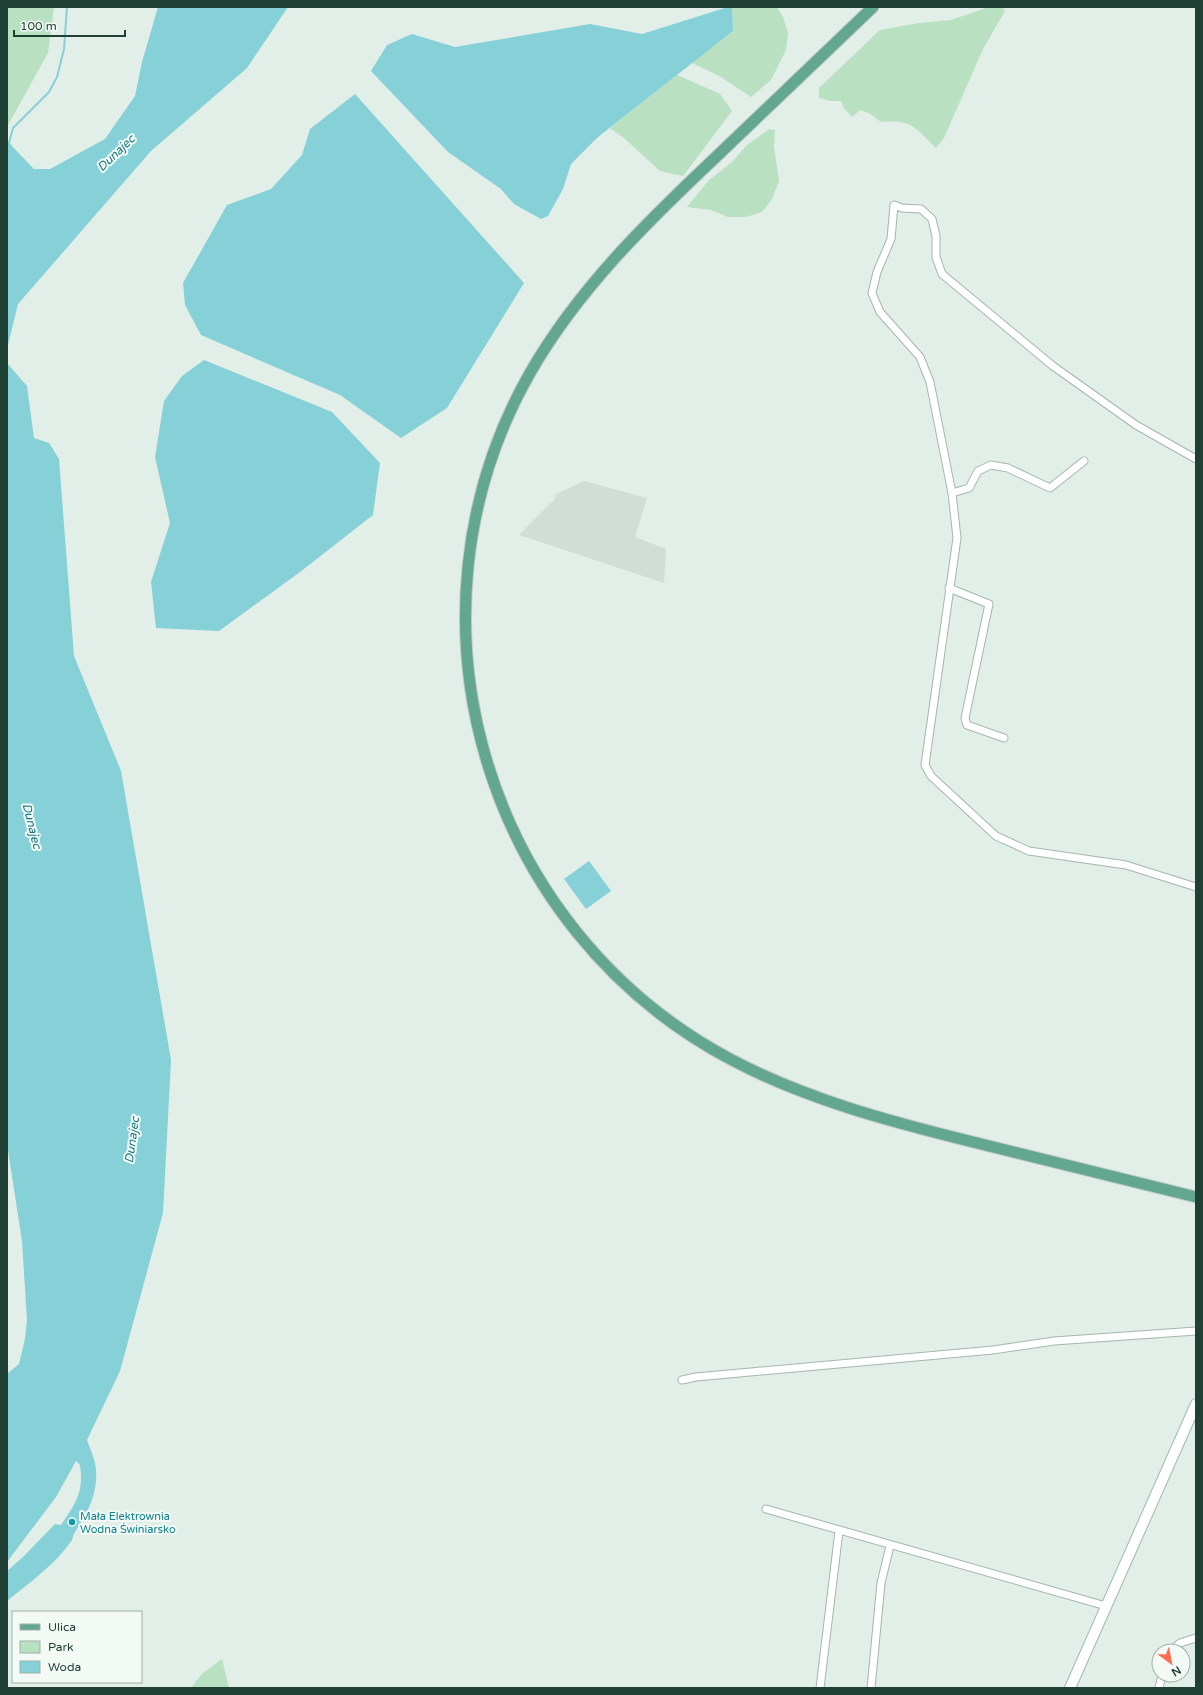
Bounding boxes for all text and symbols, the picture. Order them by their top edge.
scale bar [14,12,125,38]
text: 100 m [20,19,57,33]
water label: Dunajec [94,131,139,174]
water label: Dunajec [20,802,45,852]
water label: Dunajec [122,1114,142,1164]
place label: Mała Elektrownia Wodna Świniarsko [80,1510,176,1536]
marker: Mała Elektrownia Wodna Świniarsko [67,1517,77,1527]
legend [12,1611,142,1683]
text: Ulica [48,1620,76,1634]
text: Park [48,1640,74,1654]
north arrow [1151,1643,1191,1683]
text: Woda [48,1660,81,1674]
text: N [1169,1663,1183,1679]

